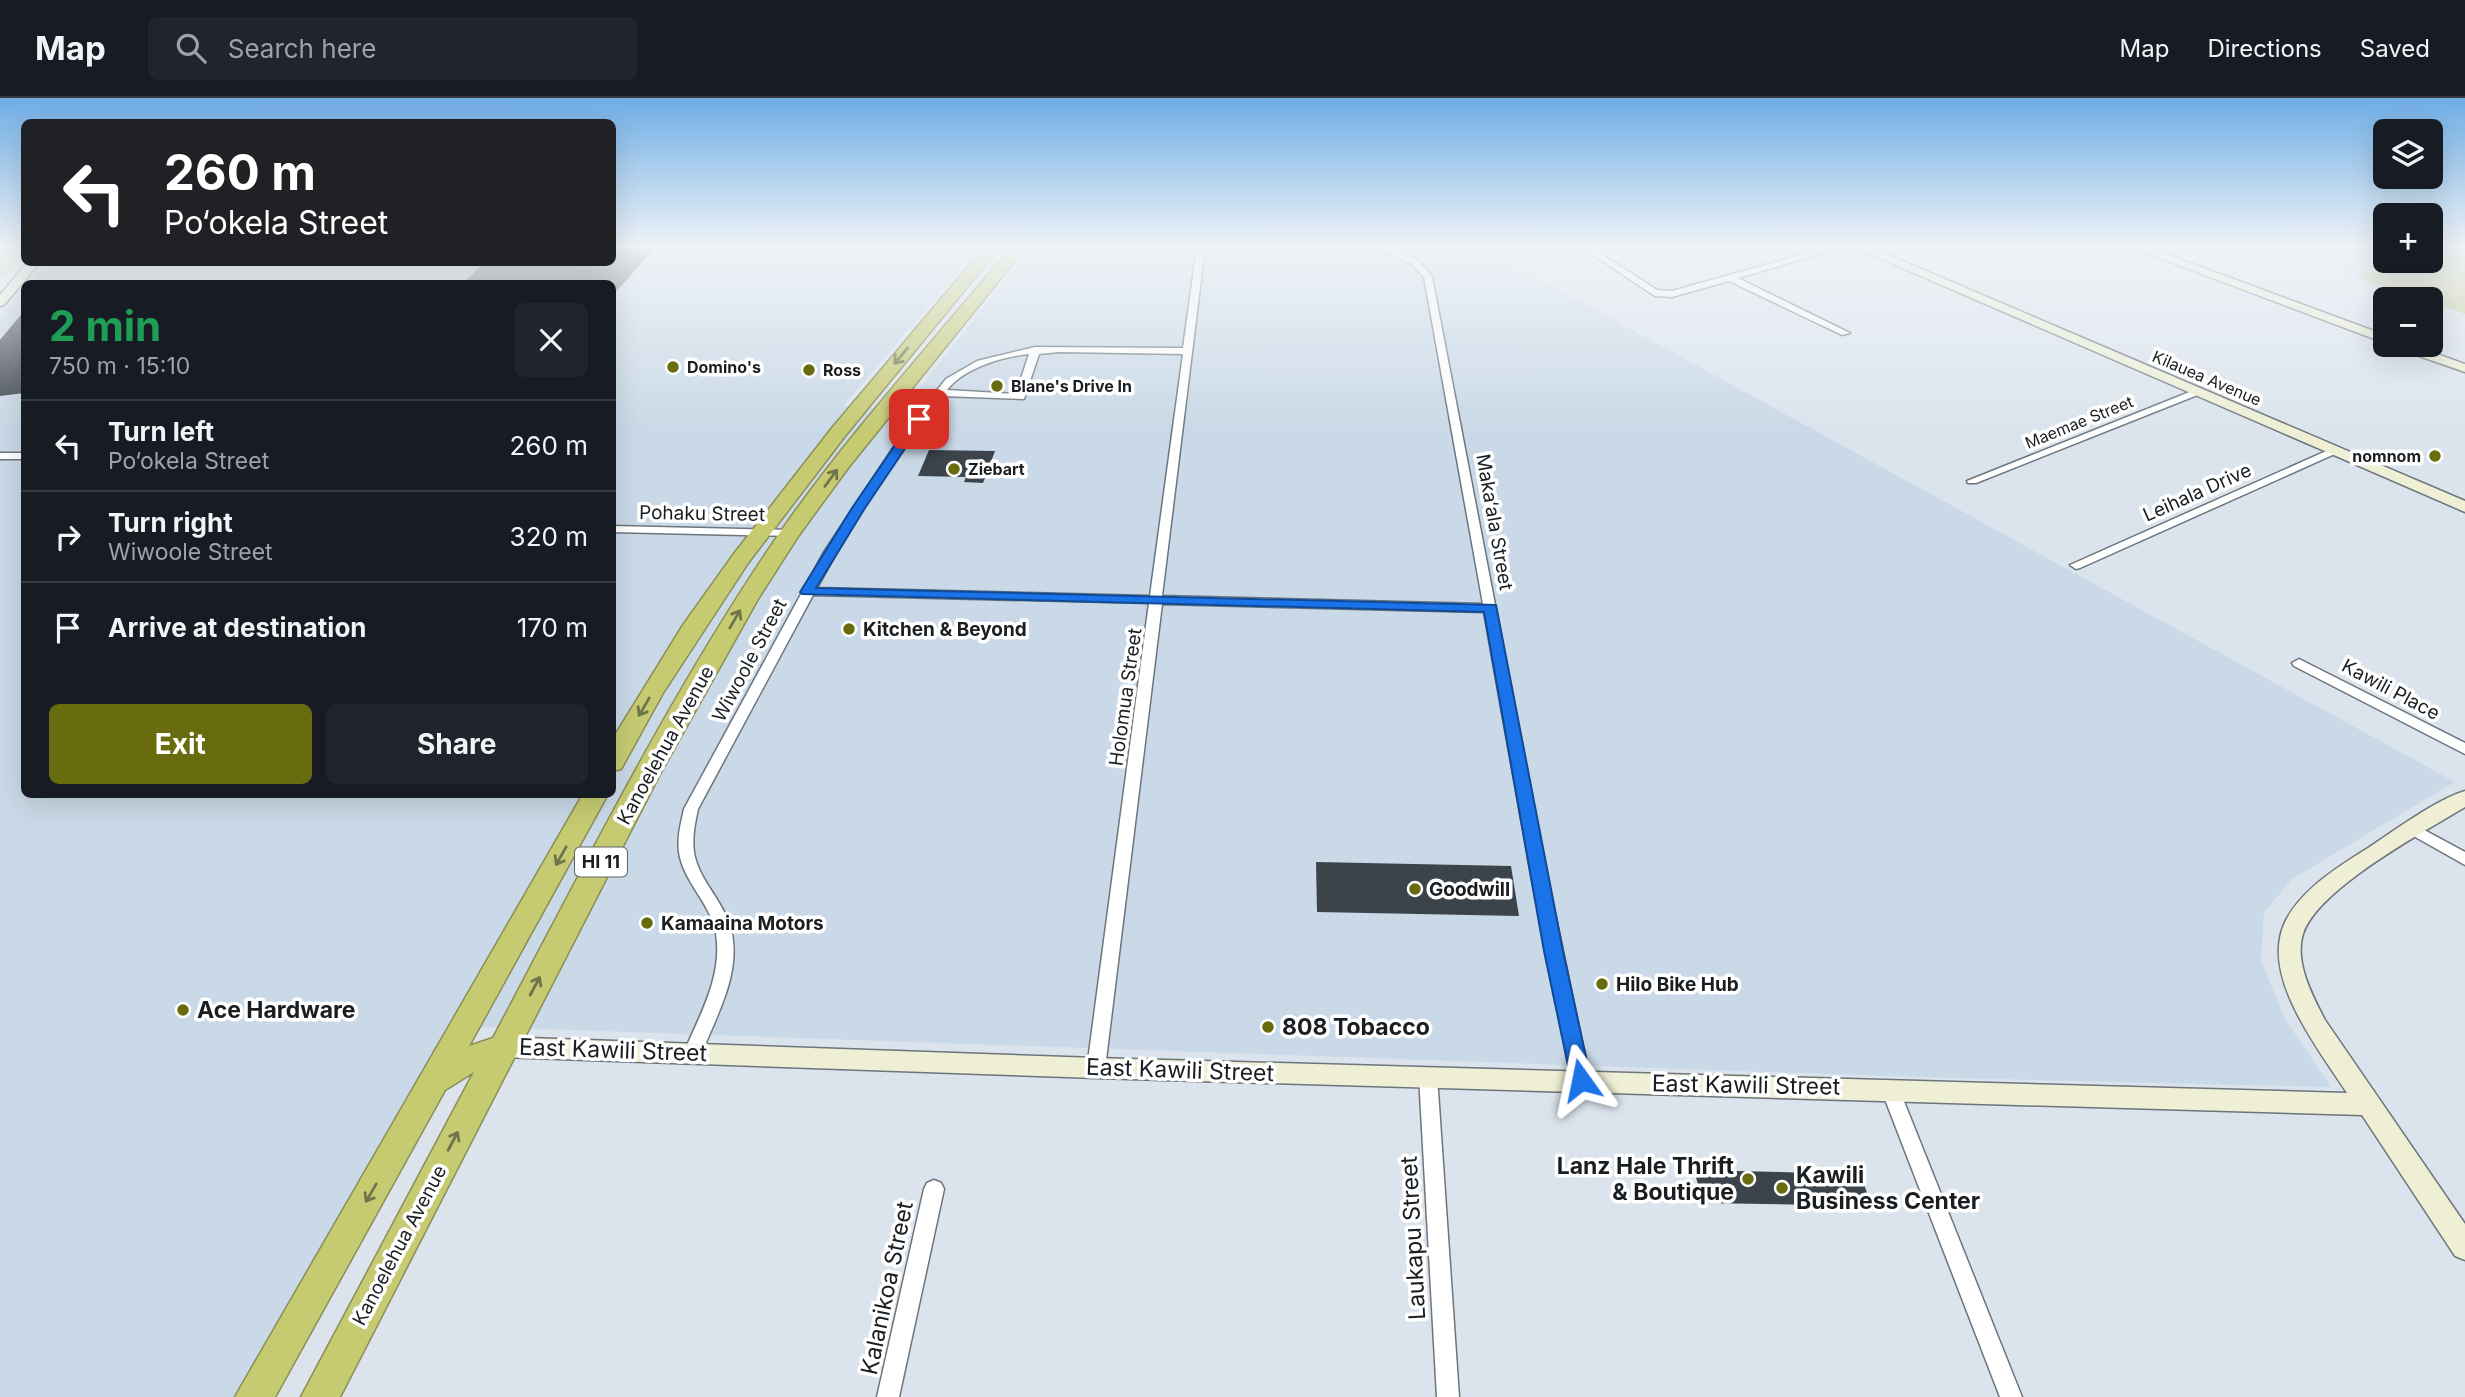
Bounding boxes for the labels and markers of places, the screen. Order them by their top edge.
place label: Domino's [687,357,761,377]
marker: Domino's [665,359,681,375]
place label: Ross [823,360,861,380]
marker: Ross [801,362,817,378]
place label: Blane's Drive In [1011,376,1132,396]
marker: Blane's Drive In [989,378,1005,394]
pin [889,389,949,449]
place label: nomnom [2352,446,2421,466]
marker: nomnom [2427,448,2443,464]
place label: Ziebart [968,459,1025,479]
marker: Ziebart [946,461,962,477]
place label: Kitchen & Beyond [863,618,1027,641]
marker: Kitchen & Beyond [841,621,857,637]
place label: Goodwill [1429,878,1510,901]
marker: Goodwill [1407,881,1423,897]
place label: Kamaaina Motors [661,912,824,935]
marker: Kamaaina Motors [639,915,655,931]
place label: Hilo Bike Hub [1616,973,1739,996]
marker: Hilo Bike Hub [1594,976,1610,992]
place label: Ace Hardware [197,996,356,1024]
marker: Ace Hardware [175,1002,191,1018]
place label: 808 Tobacco [1282,1013,1430,1041]
marker: 808 Tobacco [1260,1019,1276,1035]
place label: Lanz Hale Thrift & Boutique [1557,1152,1735,1206]
place label: Kawili Business Center [1796,1161,1980,1215]
marker: Lanz Hale Thrift & Boutique [1740,1171,1756,1187]
marker: Kawili Business Center [1774,1180,1790,1196]

